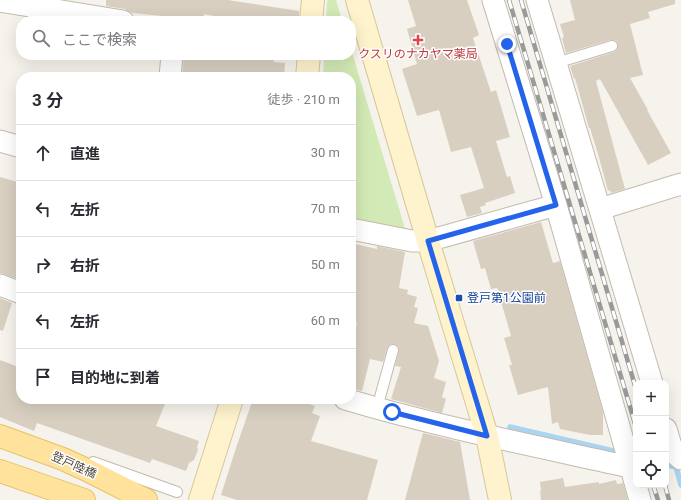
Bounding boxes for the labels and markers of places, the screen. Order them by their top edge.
marker: クスリのナカヤマ薬局 [413,35,423,45]
place label: クスリのナカヤマ薬局 [358,47,478,61]
place label: 登戸第1公園前 [467,291,546,305]
marker: 登戸第1公園前 [454,293,464,303]

